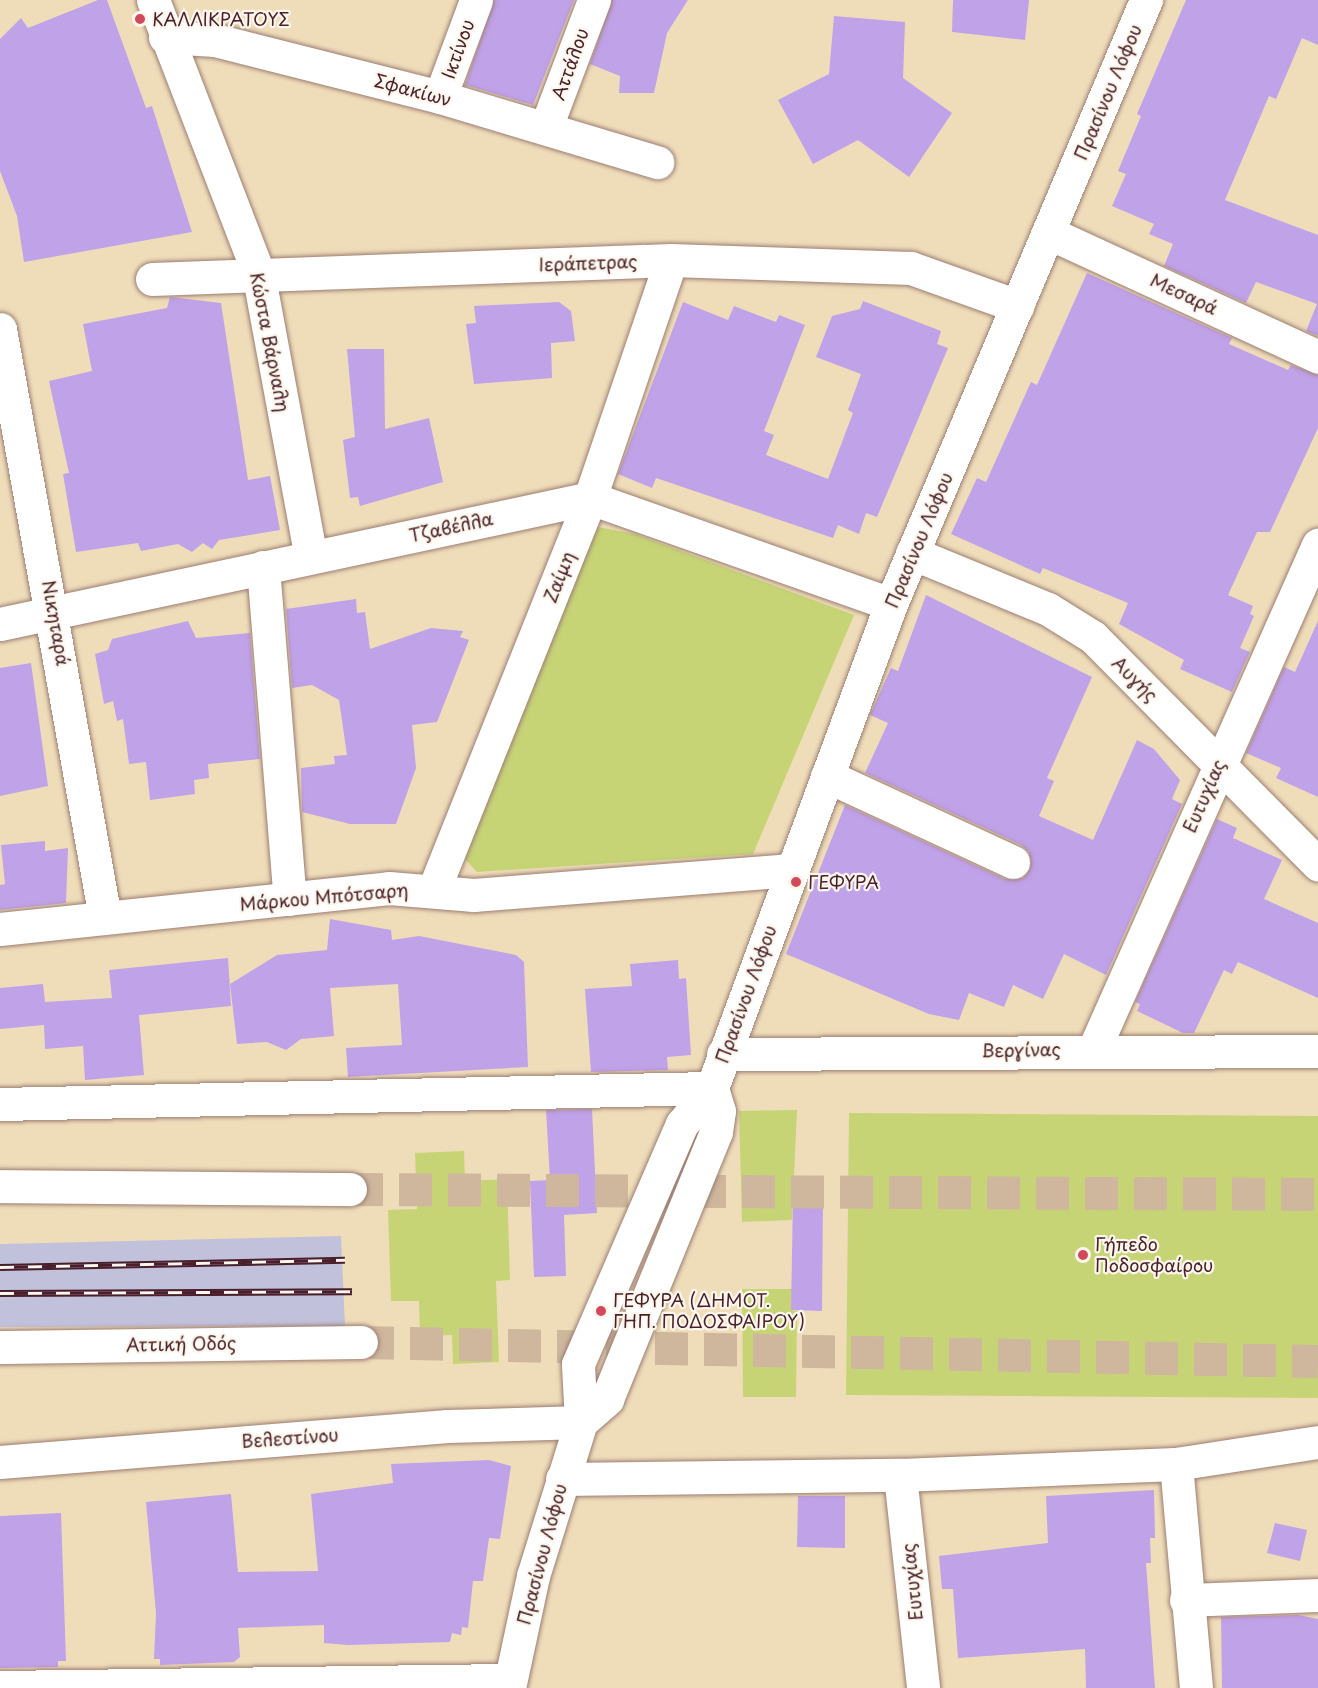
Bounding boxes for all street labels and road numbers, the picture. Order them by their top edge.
street label: Ικτίνου [437,16,479,82]
street label: Πρασίνου Λόφου [1070,21,1146,163]
street label: Αττάλου [547,25,593,103]
street label: Σφακίων [372,69,454,111]
street label: Ιεράπετρας [538,250,638,276]
street label: Μεσαρά [1147,269,1221,319]
street label: Κώστα Βάρναλη [246,270,294,414]
street label: Πρασίνου Λόφου [881,469,957,611]
street label: Τζαβέλλα [407,508,495,546]
street label: Ζαίμη [539,548,579,606]
street label: Νικηταρά [38,579,74,667]
street label: Αυγής [1108,652,1162,706]
street label: Ευτυχίας [1178,756,1230,836]
street label: Μάρκου Μπότσαρη [238,879,410,915]
street label: Πρασίνου Λόφου [711,922,781,1066]
street label: Βεργίνας [981,1039,1061,1061]
street label: Αττική Οδός [125,1332,237,1356]
street label: Βελεστίνου [241,1424,339,1452]
street label: Πρασίνου Λόφου [513,1481,571,1627]
street label: Ευτυχίας [897,1542,927,1622]

